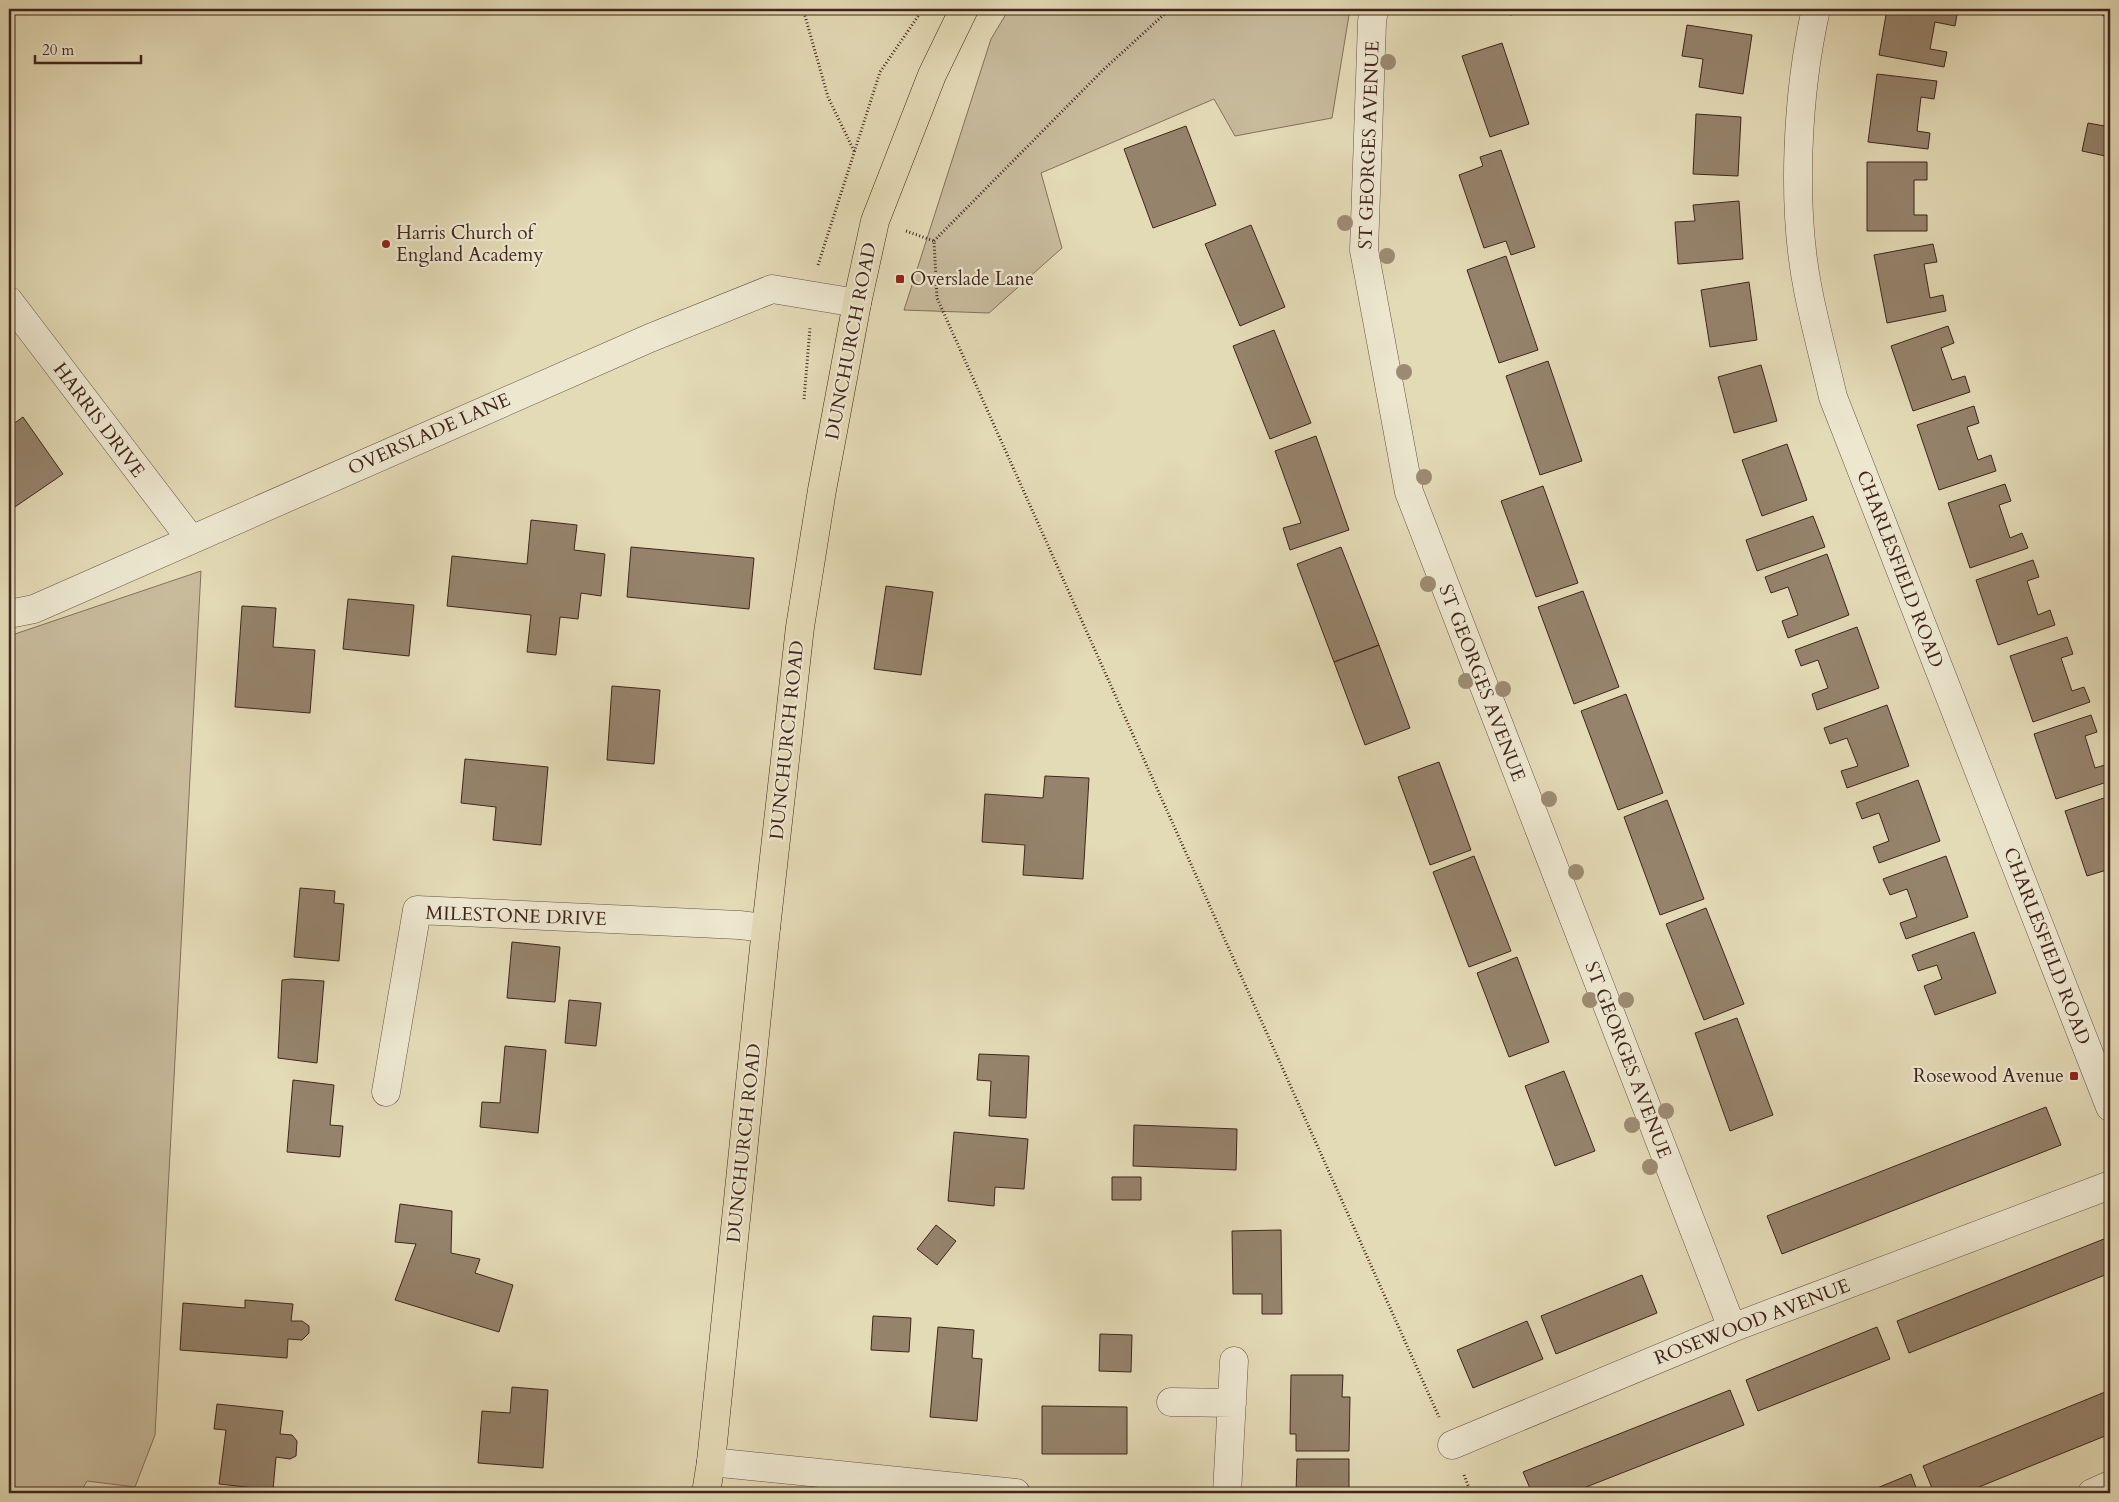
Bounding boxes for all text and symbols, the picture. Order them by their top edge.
scale bar [35,32,141,64]
text: 20 m [42,40,74,60]
street label: ST GEORGES AVENUE [1352,40,1386,250]
place label: Harris Church of England Academy [396,220,543,268]
marker: Harris Church of England Academy [380,238,392,250]
street label: DUNCHURCH ROAD [819,240,883,442]
place label: Overslade Lane [910,266,1034,292]
marker: Overslade Lane [894,273,906,285]
street label: HARRIS DRIVE [47,357,151,483]
street label: OVERSLADE LANE [344,387,514,481]
street label: CHARLESFIELD ROAD [1850,467,1950,671]
street label: ST GEORGES AVENUE [1432,581,1532,785]
street label: DUNCHURCH ROAD [764,639,810,841]
street label: CHARLESFIELD ROAD [1997,844,2097,1048]
street label: MILESTONE DRIVE [425,900,607,932]
street label: ST GEORGES AVENUE [1578,958,1678,1162]
street label: DUNCHURCH ROAD [721,1042,767,1244]
place label: Rosewood Avenue [1913,1063,2064,1089]
marker: Rosewood Avenue [2068,1070,2080,1082]
street label: ROSEWOOD AVENUE [1650,1273,1854,1371]

